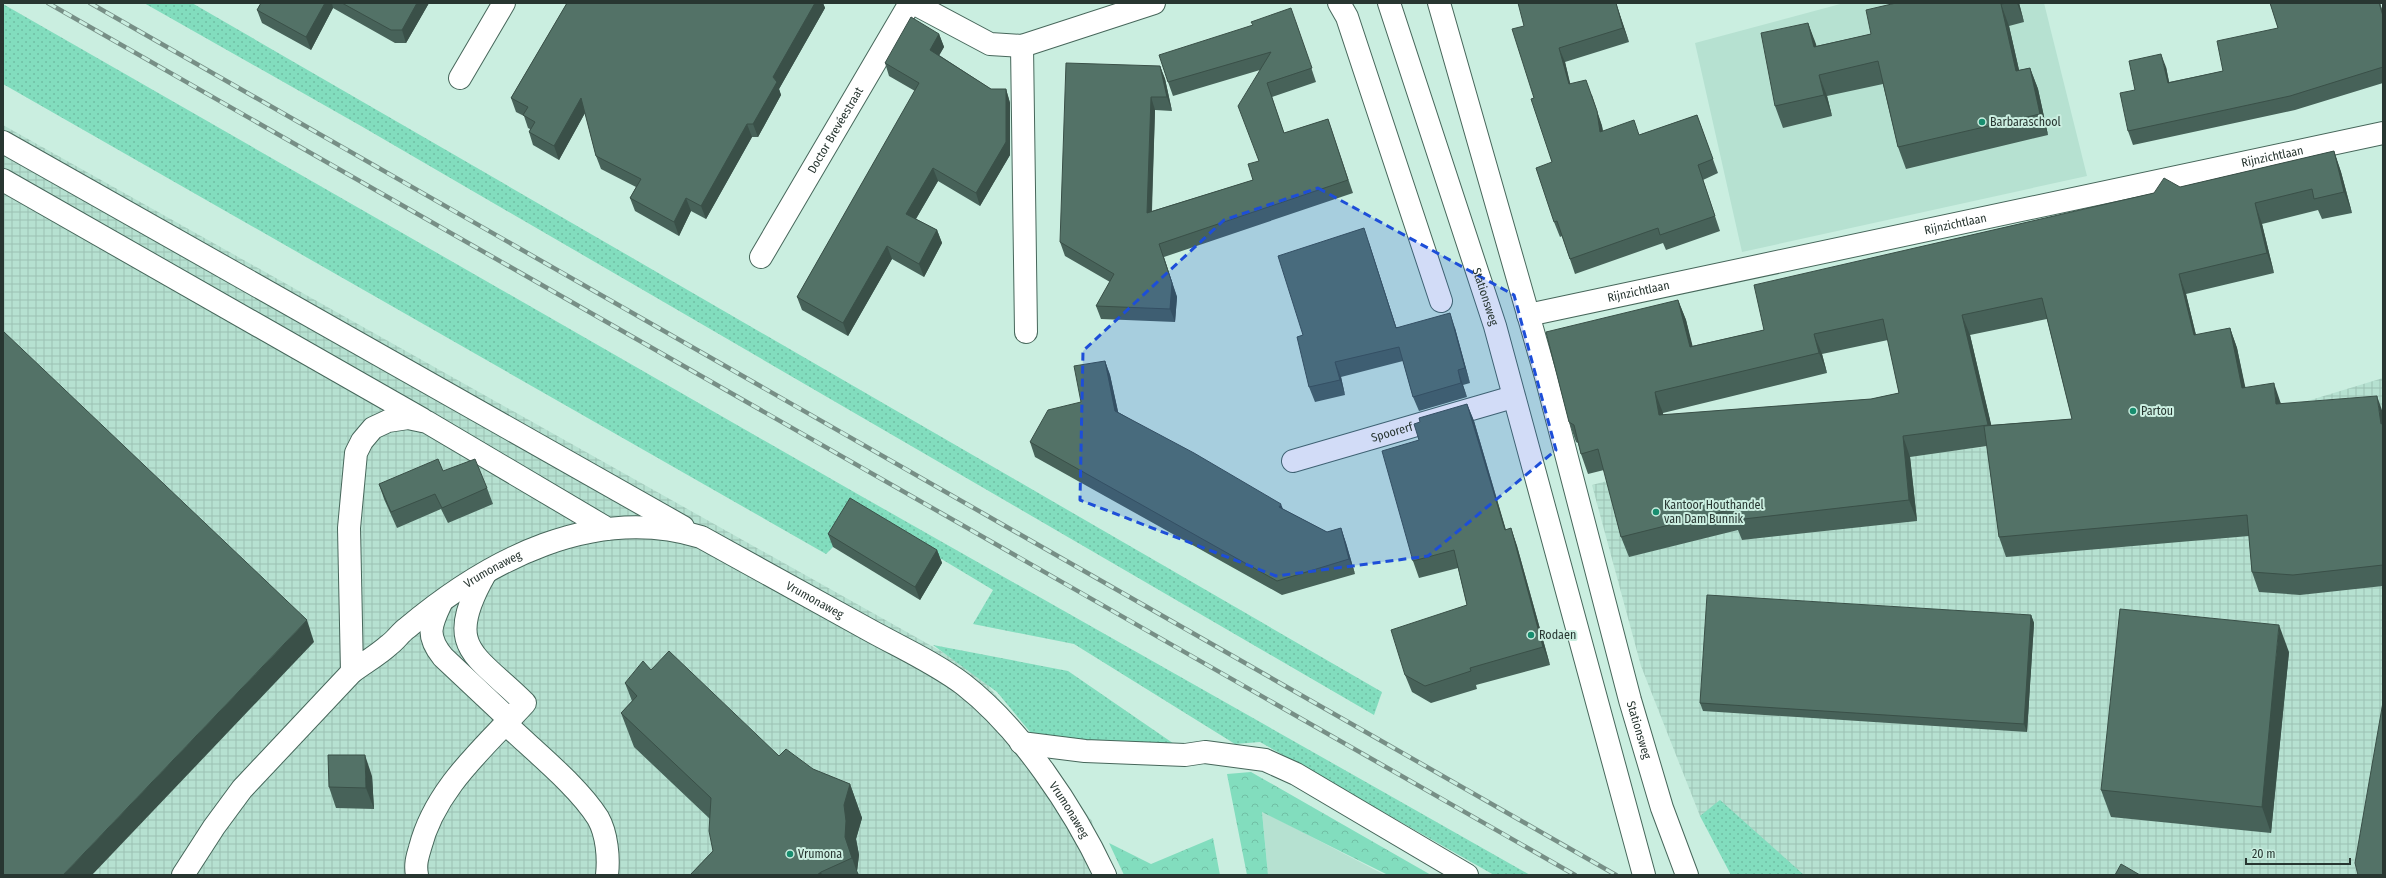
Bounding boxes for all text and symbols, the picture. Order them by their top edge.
street label: Doctor Brevéestraat [805,85,866,176]
place label: Barbaraschool [1990,115,2061,129]
marker: Barbaraschool [1977,117,1987,127]
street label: Rijnzichtlaan [2240,143,2305,170]
street label: Rijnzichtlaan [1923,211,1988,237]
street label: Stationsweg [1469,266,1501,328]
street label: Rijnzichtlaan [1606,278,1671,305]
place label: Partou [2141,404,2173,418]
marker: Partou [2128,406,2138,416]
street label: Spoorerf [1369,419,1416,445]
place label: Kantoor Houthandel van Dam Bunnik [1664,498,1764,526]
marker: Kantoor Houthandel van Dam Bunnik [1651,507,1661,517]
street label: Vrumonaweg [461,548,524,591]
street label: Vrumonaweg [783,579,846,622]
place label: Rodaen [1539,628,1576,642]
marker: Rodaen [1526,630,1536,640]
street label: Stationsweg [1624,699,1654,761]
street label: Vrumonaweg [1046,779,1092,841]
scale bar [2246,840,2350,866]
place label: Vrumona [798,847,842,861]
text: 20 m [2252,847,2276,861]
marker: Vrumona [785,849,795,859]

